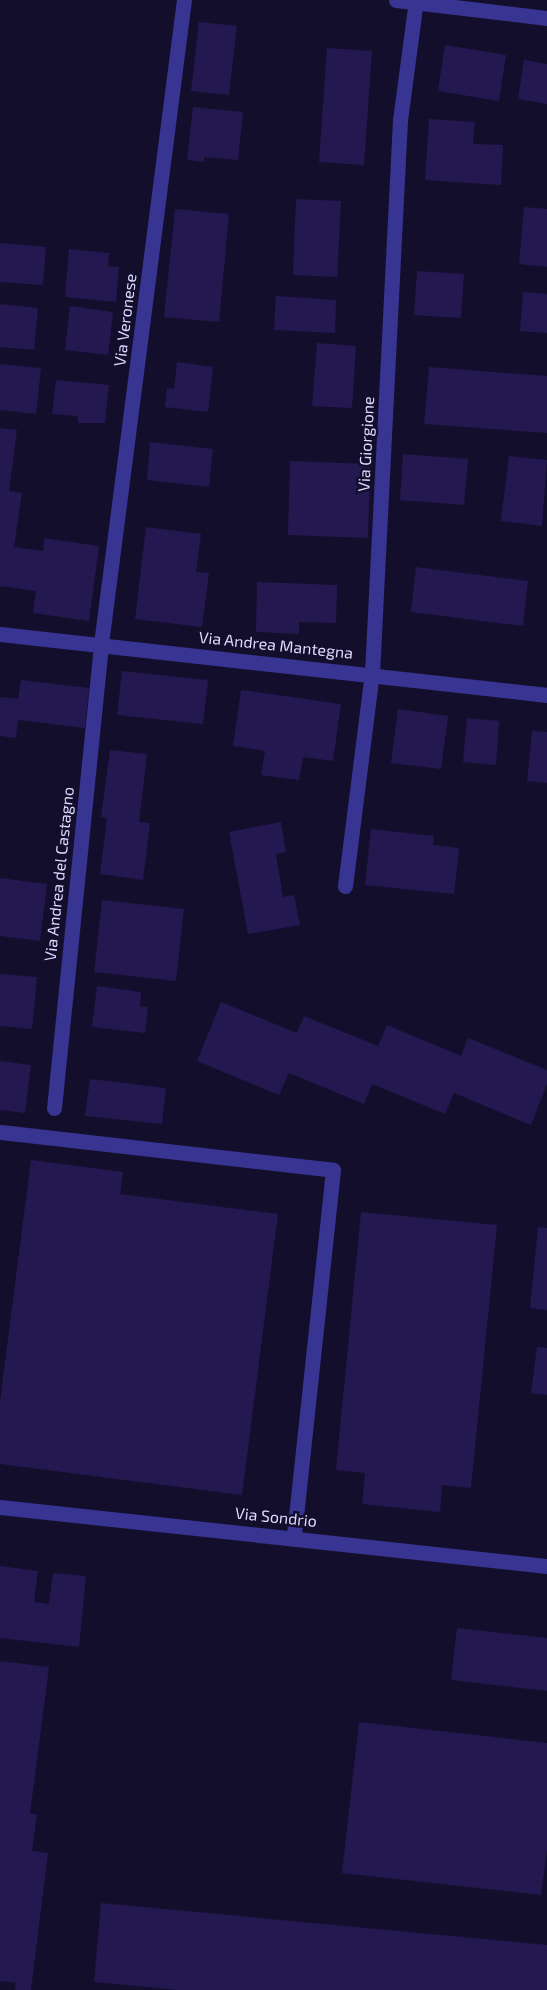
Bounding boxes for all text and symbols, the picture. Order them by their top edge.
street label: Via Veronese [110,272,140,368]
street label: Via Giorgione [354,396,378,492]
street label: Via Andrea Mantegna [198,627,354,663]
street label: Via Andrea del Castagno [40,786,78,962]
street label: Via Sondrio [234,1503,318,1531]

